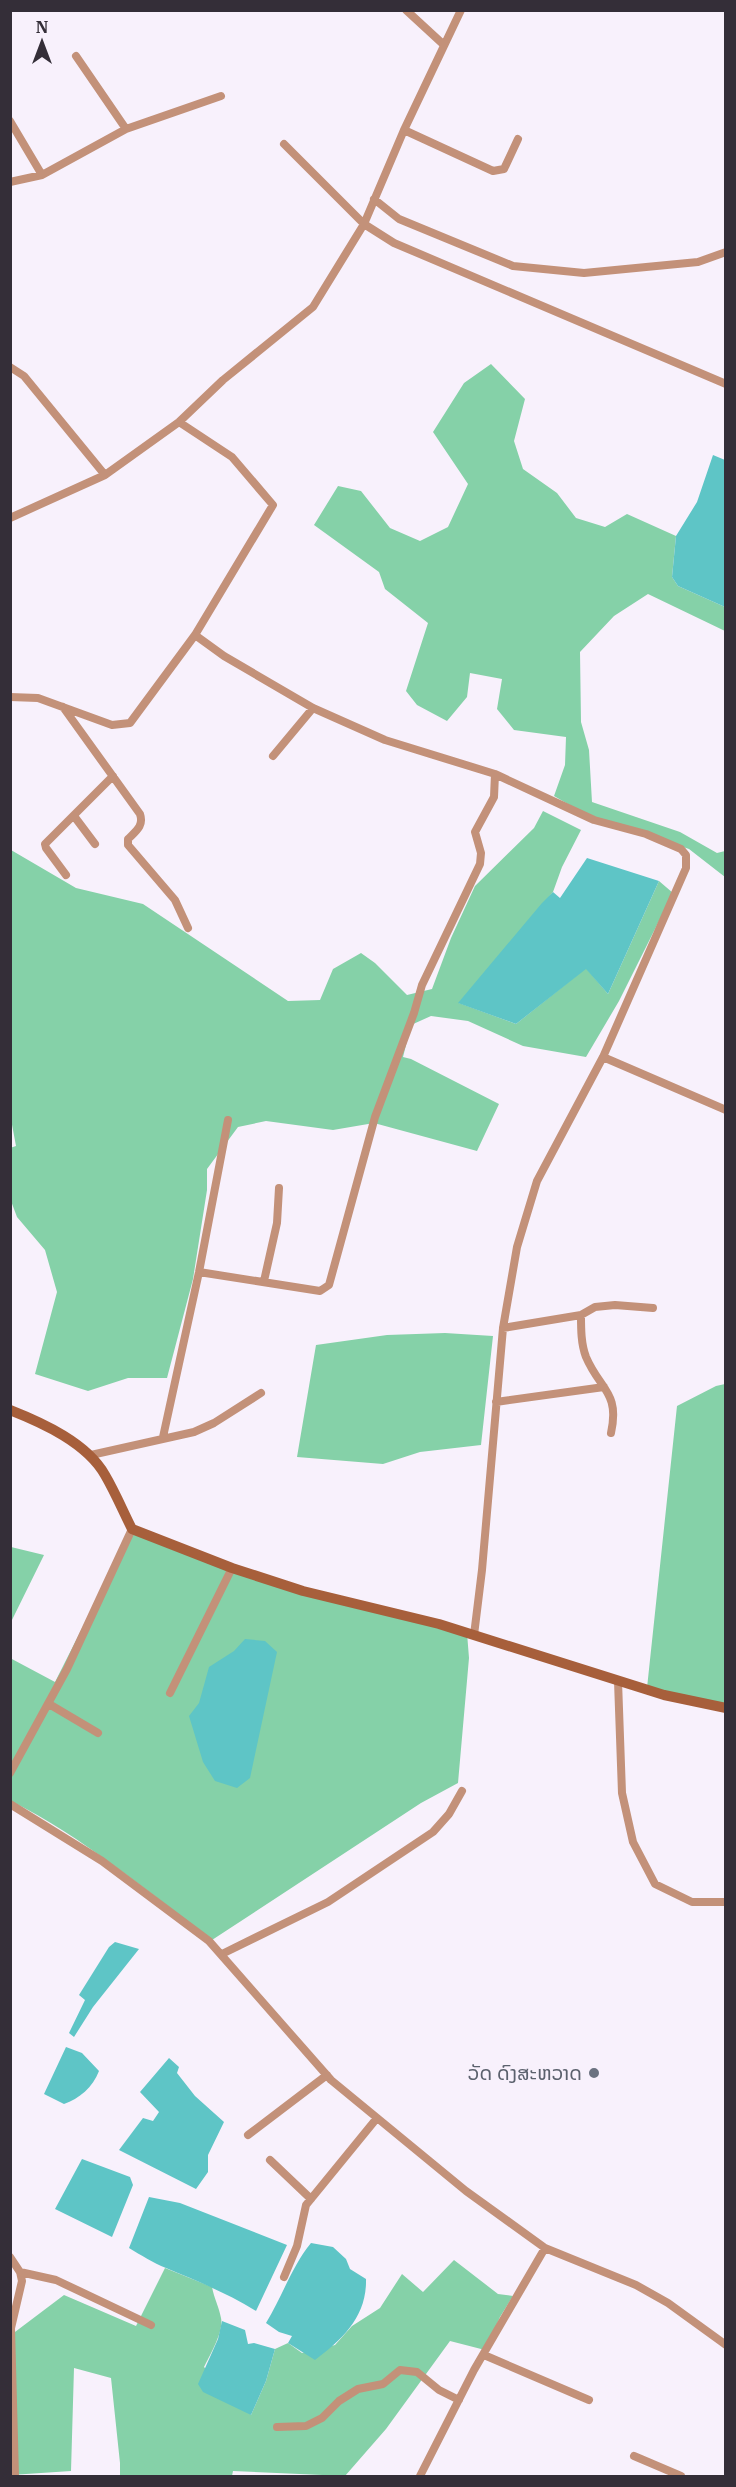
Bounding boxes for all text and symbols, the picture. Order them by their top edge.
north arrow [12,12,72,72]
text: N [36,17,48,37]
place label: ວັດ ດົງສະຫວາດ [468,2059,582,2086]
marker: ວັດ ດົງສະຫວາດ [587,2066,601,2080]

